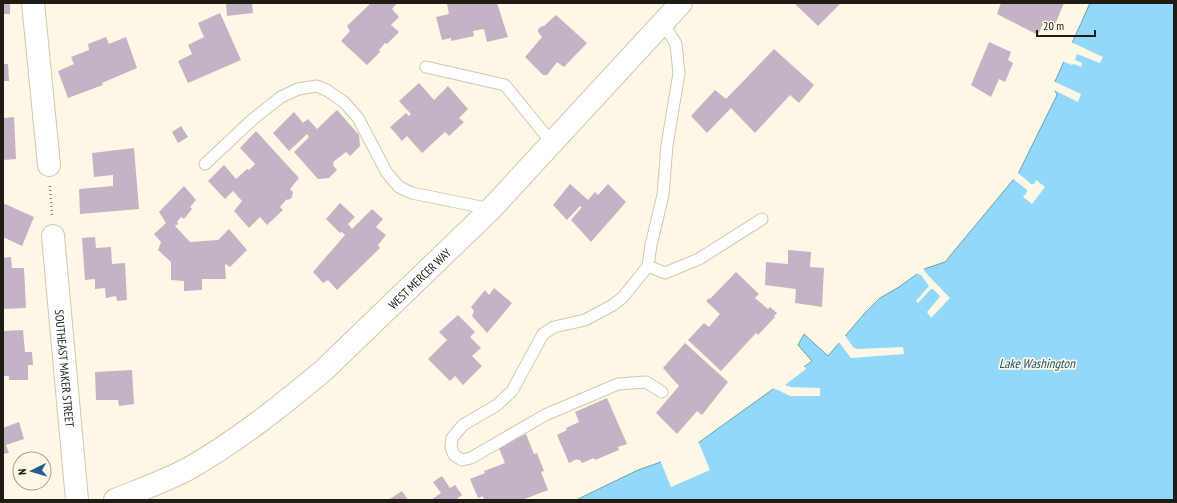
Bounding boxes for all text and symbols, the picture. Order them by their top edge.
scale bar [1037,12,1095,38]
text: 20 m [1043,18,1064,33]
street label: WEST MERCER WAY [385,244,454,312]
street label: SOUTHEAST MAKER STREET [52,309,78,429]
water label: Lake Washington [999,355,1076,372]
north arrow [12,451,52,491]
text: N [15,468,29,475]

